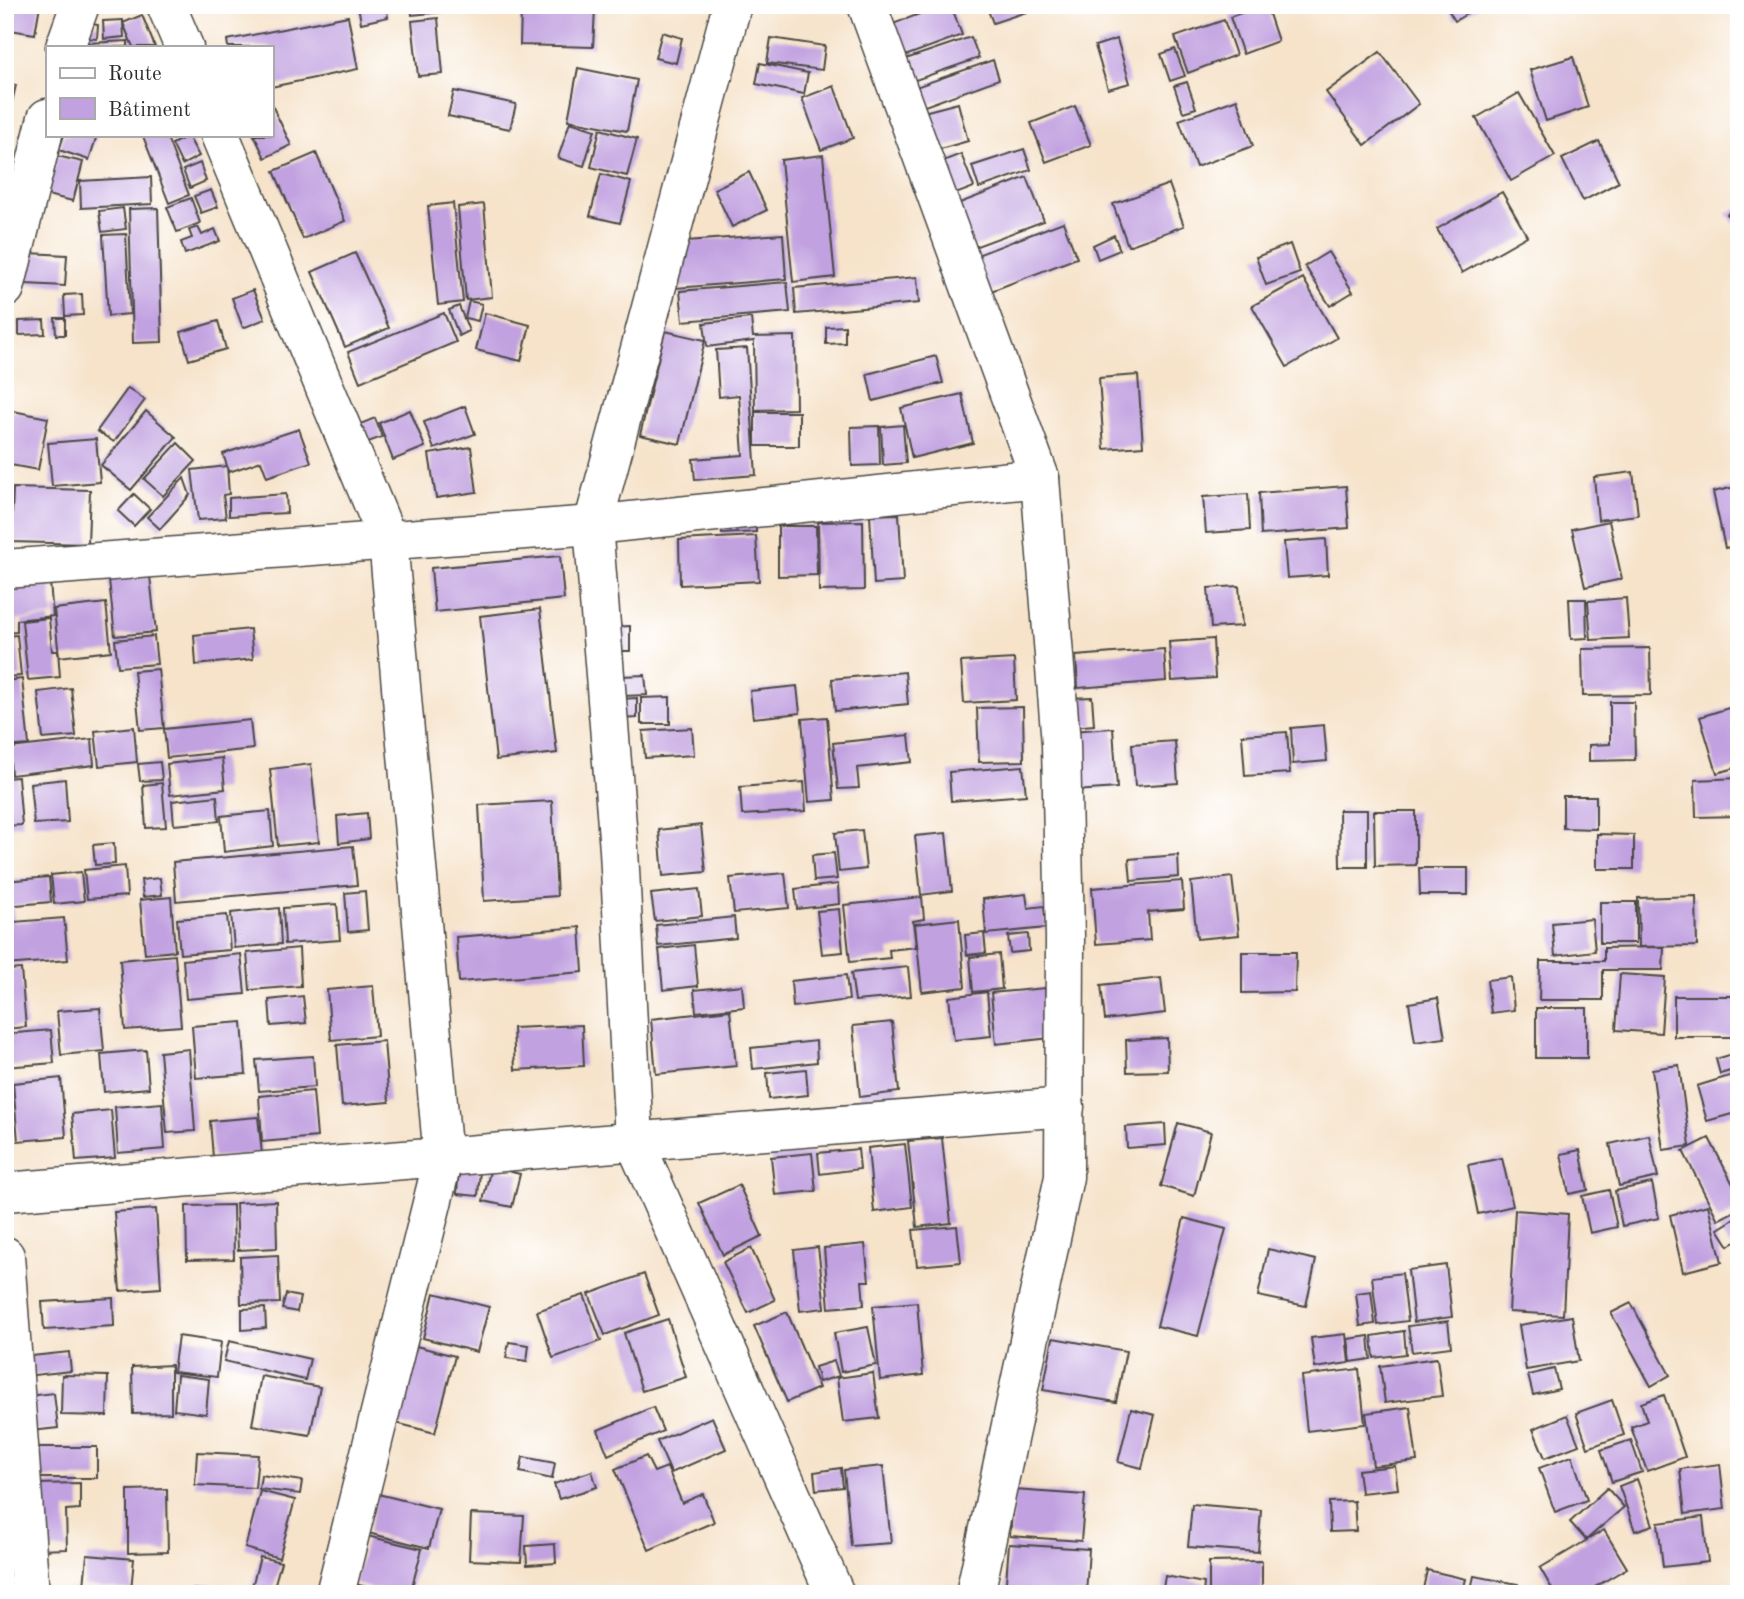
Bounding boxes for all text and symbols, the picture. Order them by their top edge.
legend [46,46,273,136]
text: Route [108,64,162,85]
text: Bâtiment [108,100,191,121]

